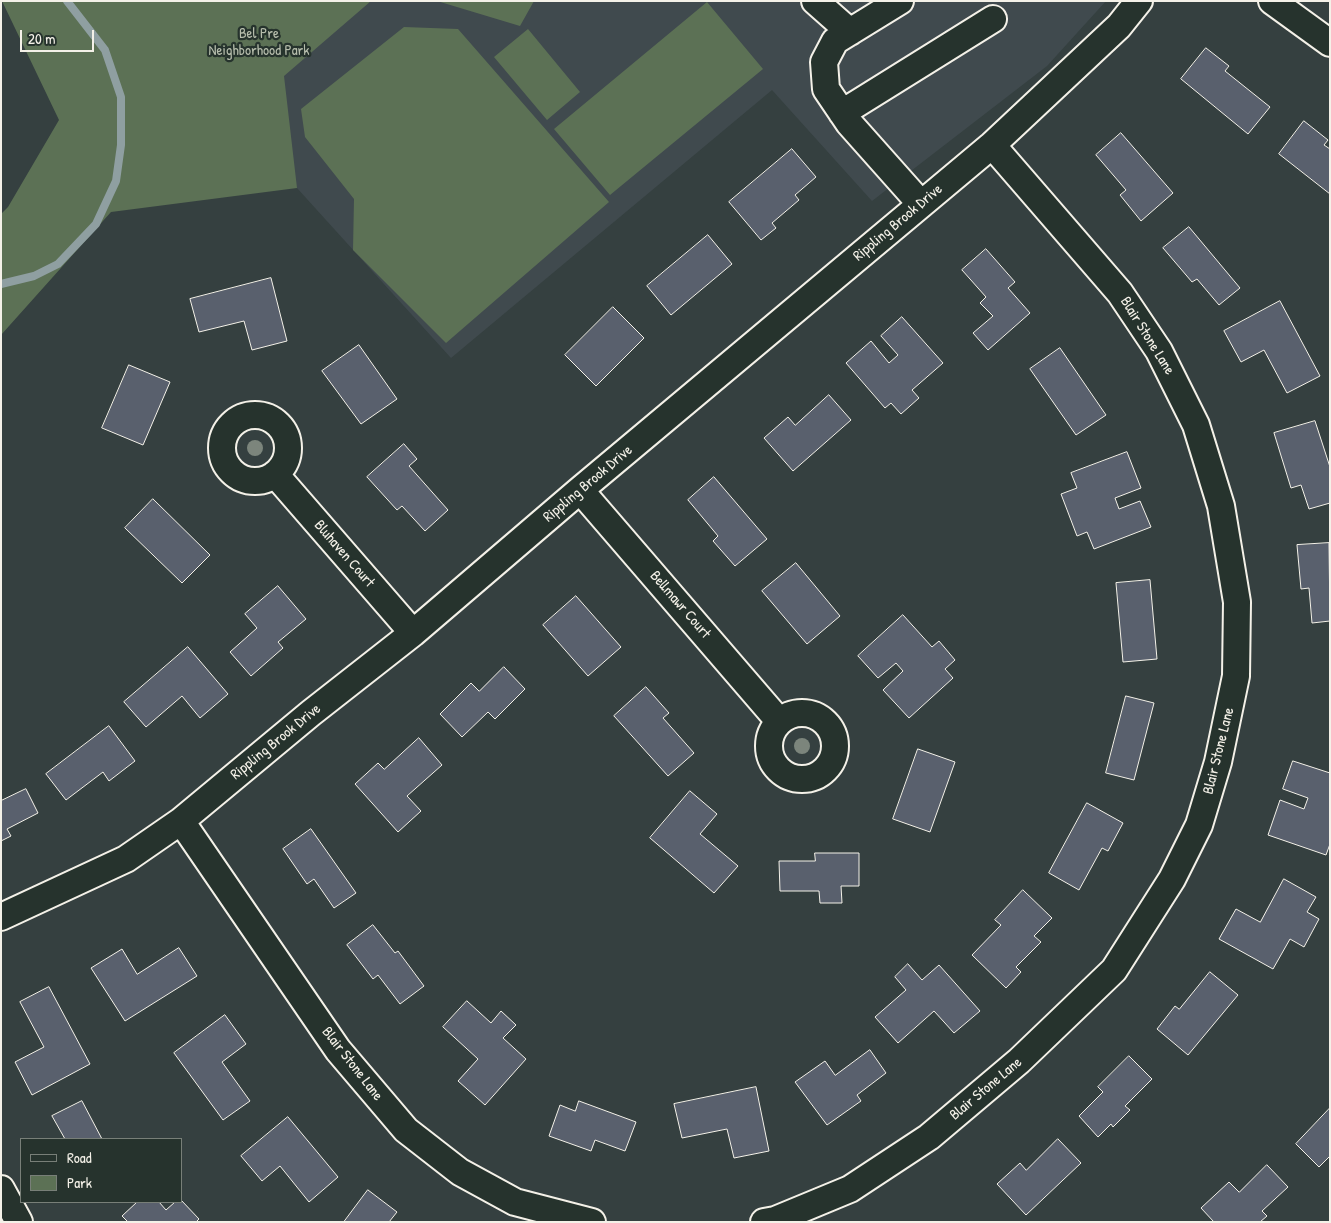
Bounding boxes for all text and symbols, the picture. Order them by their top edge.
scale bar [22,20,96,52]
park label: Bel Pre Neighborhood Park [208,25,310,60]
text: 20 m [28,28,55,49]
street label: Rippling Brook Drive [850,181,946,265]
street label: Blair Stone Lane [1116,294,1178,378]
street label: Rippling Brook Drive [540,442,636,526]
street label: Bluhaven Court [310,517,378,591]
street label: Bellmawr Court [646,568,714,642]
street label: Rippling Brook Drive [227,700,325,784]
street label: Blair Stone Lane [1200,706,1238,796]
street label: Blair Stone Lane [318,1024,386,1104]
street label: Blair Stone Lane [946,1054,1026,1124]
legend [20,1138,182,1203]
text: Road [67,1147,92,1168]
text: Park [67,1172,92,1193]

